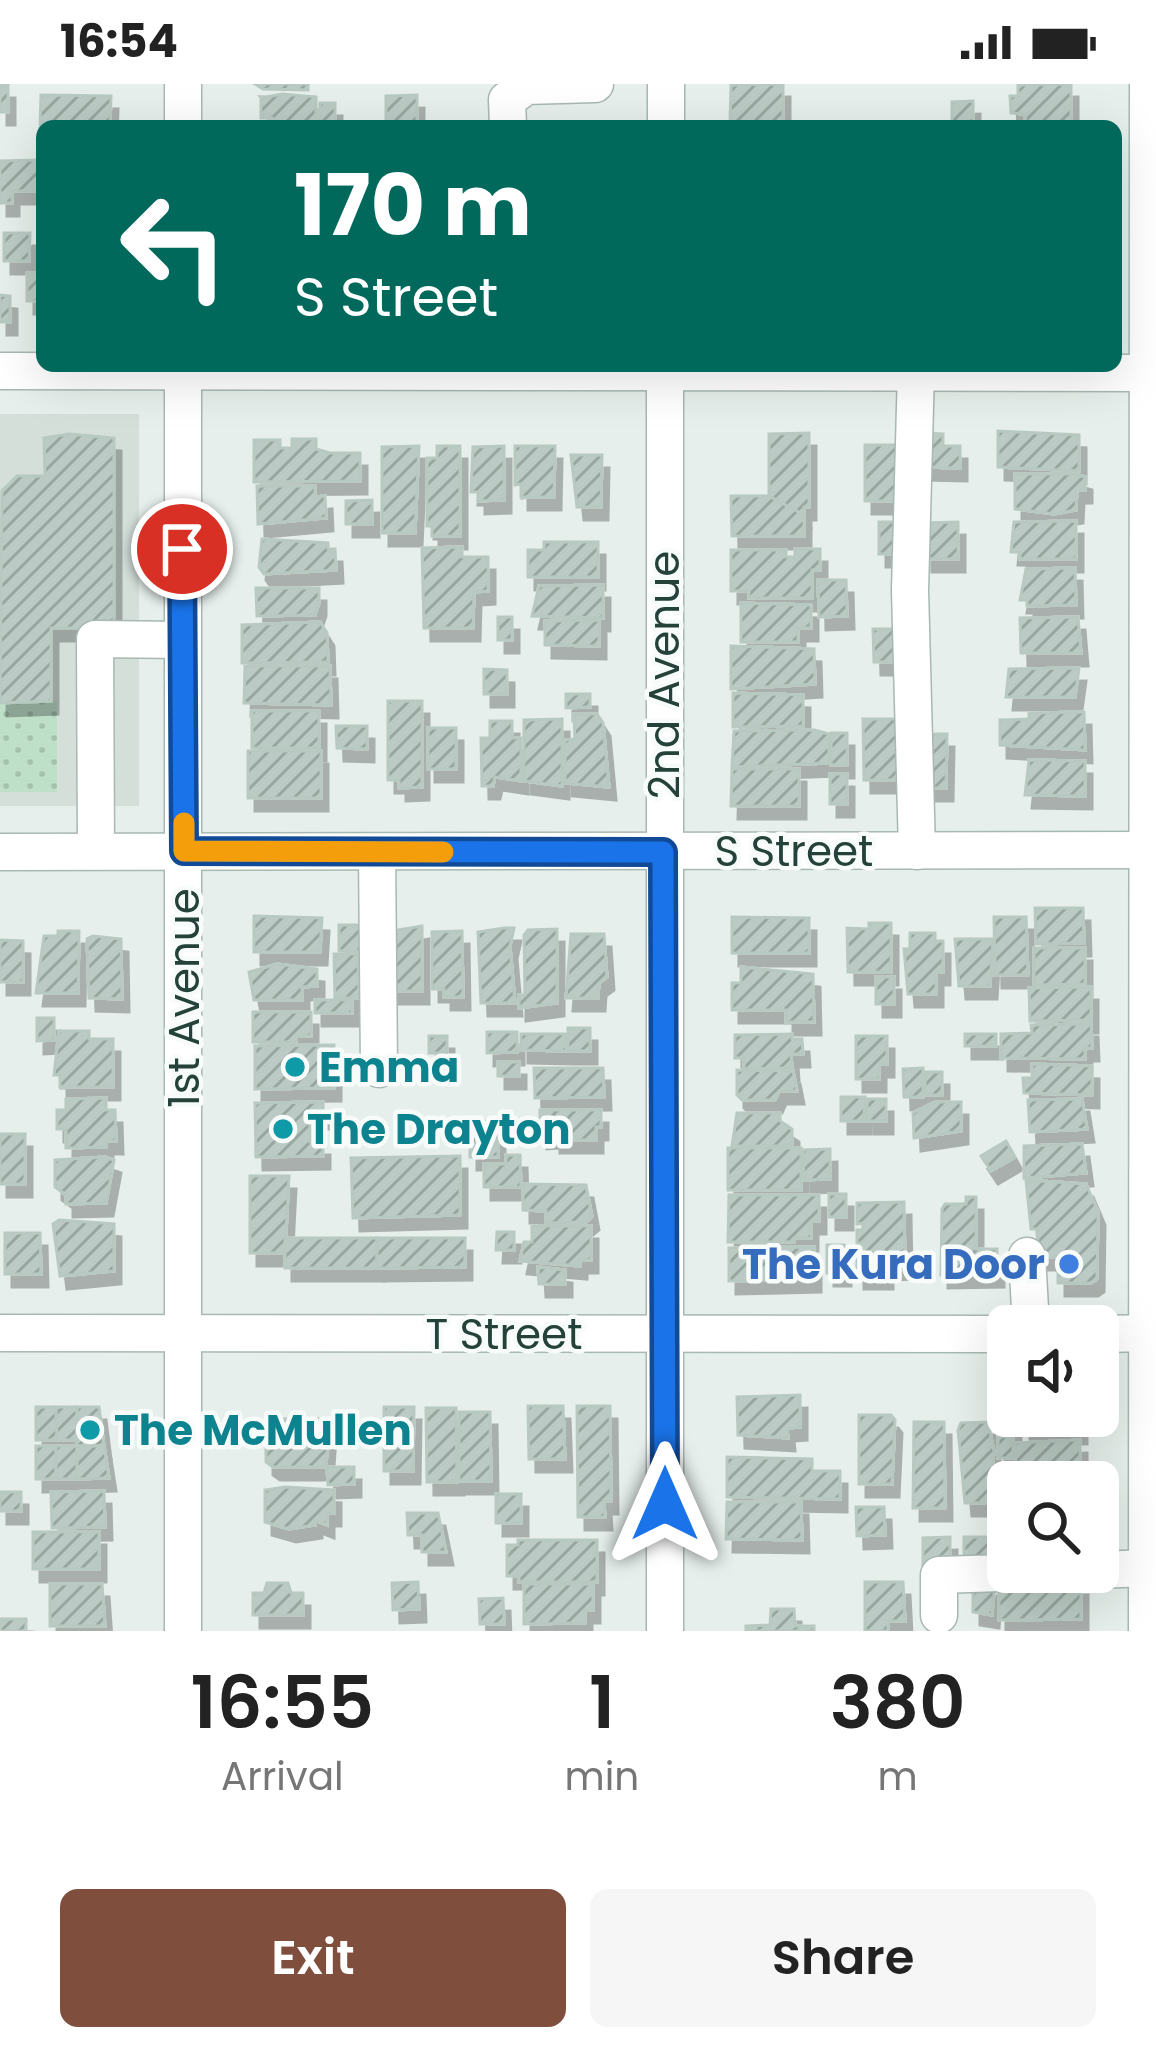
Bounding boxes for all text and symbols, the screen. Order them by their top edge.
text: 16:54 [60,10,178,73]
text: 170 m [294,147,532,264]
icon: left [96,168,252,324]
text: S Street [294,259,498,335]
pin [131,498,233,600]
icon: arrive [149,516,215,582]
street label: 2nd Avenue [635,551,694,799]
street label: S Street [715,822,873,881]
street label: 1st Avenue [155,888,214,1108]
place label: Emma [319,1038,459,1097]
marker: Emma [282,1054,308,1080]
place label: The Drayton [307,1100,571,1159]
marker: The Drayton [270,1116,296,1142]
place label: The Kura Door [742,1235,1045,1294]
marker: The Kura Door [1056,1251,1082,1277]
street label: T Street [426,1305,582,1364]
map controls [987,1305,1119,1593]
button: sound [987,1305,1119,1437]
place label: The McMullen [114,1401,412,1460]
marker: The McMullen [77,1417,103,1443]
position arrow [602,1441,728,1567]
button: search [987,1461,1119,1593]
text: 16:55 [190,1652,374,1753]
text: 1 [589,1652,615,1753]
text: 380 [830,1652,966,1753]
text: Arrival [221,1749,344,1804]
text: min [565,1749,639,1804]
text: m [878,1749,918,1804]
button: Exit [60,1889,566,2027]
button: Share [590,1889,1096,2027]

